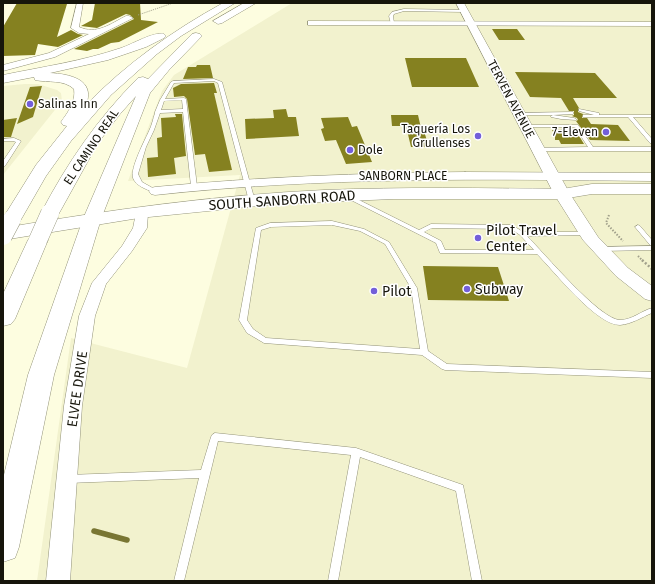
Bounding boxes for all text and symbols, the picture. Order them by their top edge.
street label: TERVEN AVENUE [484,57,538,141]
place label: Salinas Inn [38,97,98,111]
marker: Salinas Inn [25,99,35,109]
street label: EL CAMINO REAL [61,106,121,188]
place label: Taquería Los Grullenses [401,122,470,150]
place label: 7-Eleven [552,125,598,139]
marker: 7-Eleven [601,127,611,137]
marker: Taquería Los Grullenses [473,131,483,141]
place label: Dole [358,143,383,157]
marker: Dole [345,145,355,155]
street label: SANBORN PLACE [359,169,447,183]
street label: SOUTH SANBORN ROAD [208,187,356,214]
place label: Pilot Travel Center [486,222,557,255]
marker: Pilot Travel Center [473,233,483,243]
place label: Subway [475,281,523,298]
place label: Pilot [382,283,412,300]
marker: Subway [462,284,472,294]
marker: Pilot [369,286,379,296]
street label: ELVEE DRIVE [64,350,91,428]

